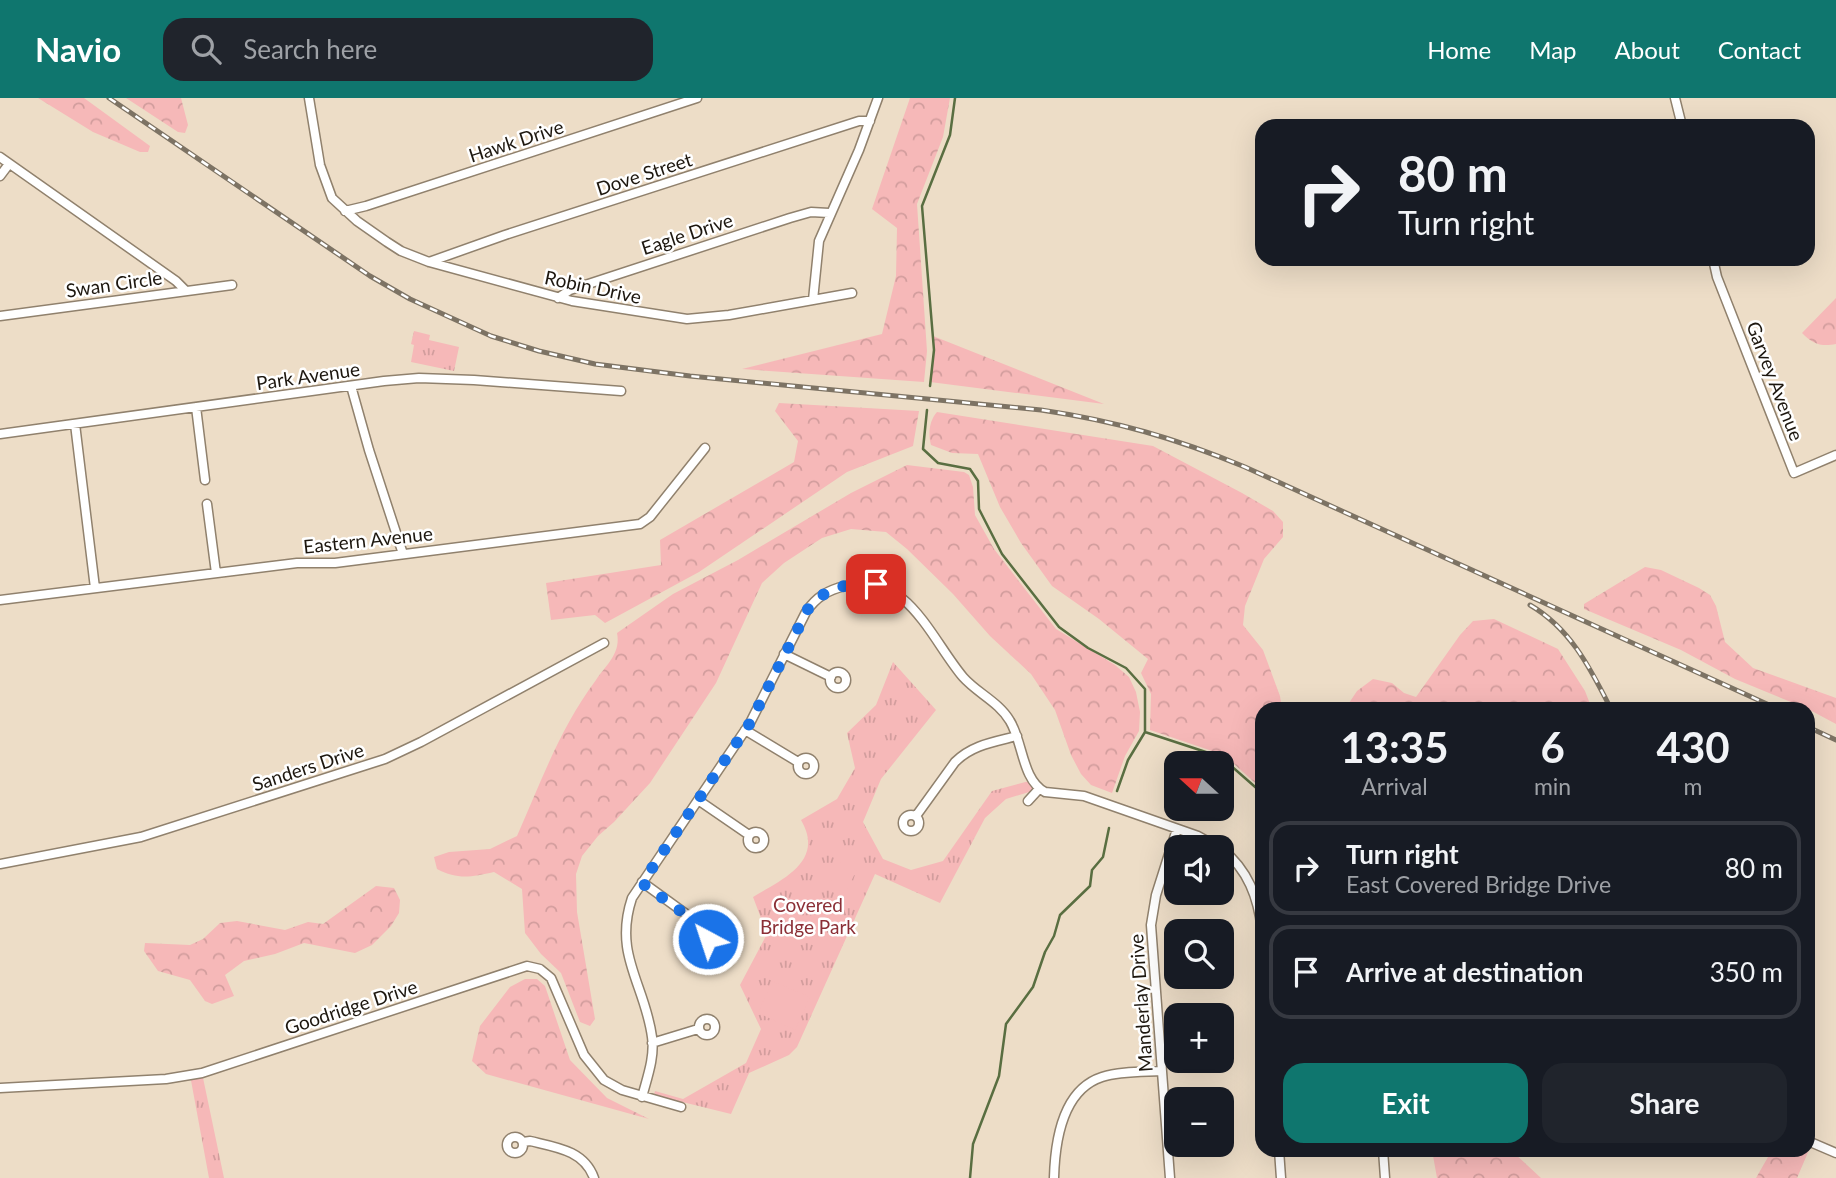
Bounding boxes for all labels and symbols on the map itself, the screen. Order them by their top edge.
street label: Hawk Drive [466,114,566,167]
street label: Dove Street [593,147,695,200]
street label: Eagle Drive [638,208,736,259]
street label: Swan Circle [64,265,164,302]
street label: Robin Drive [543,265,643,308]
street label: Garvey Avenue [1742,318,1809,444]
street label: Park Avenue [255,357,361,394]
street label: Eastern Avenue [302,521,434,558]
pin [846,554,906,614]
street label: Sanders Drive [249,738,367,795]
north arrow [1164,751,1234,821]
park label: Covered Bridge Park [760,893,856,938]
position arrow [671,902,745,976]
street label: Manderlay Drive [1124,933,1157,1073]
street label: Goodridge Drive [282,974,420,1039]

